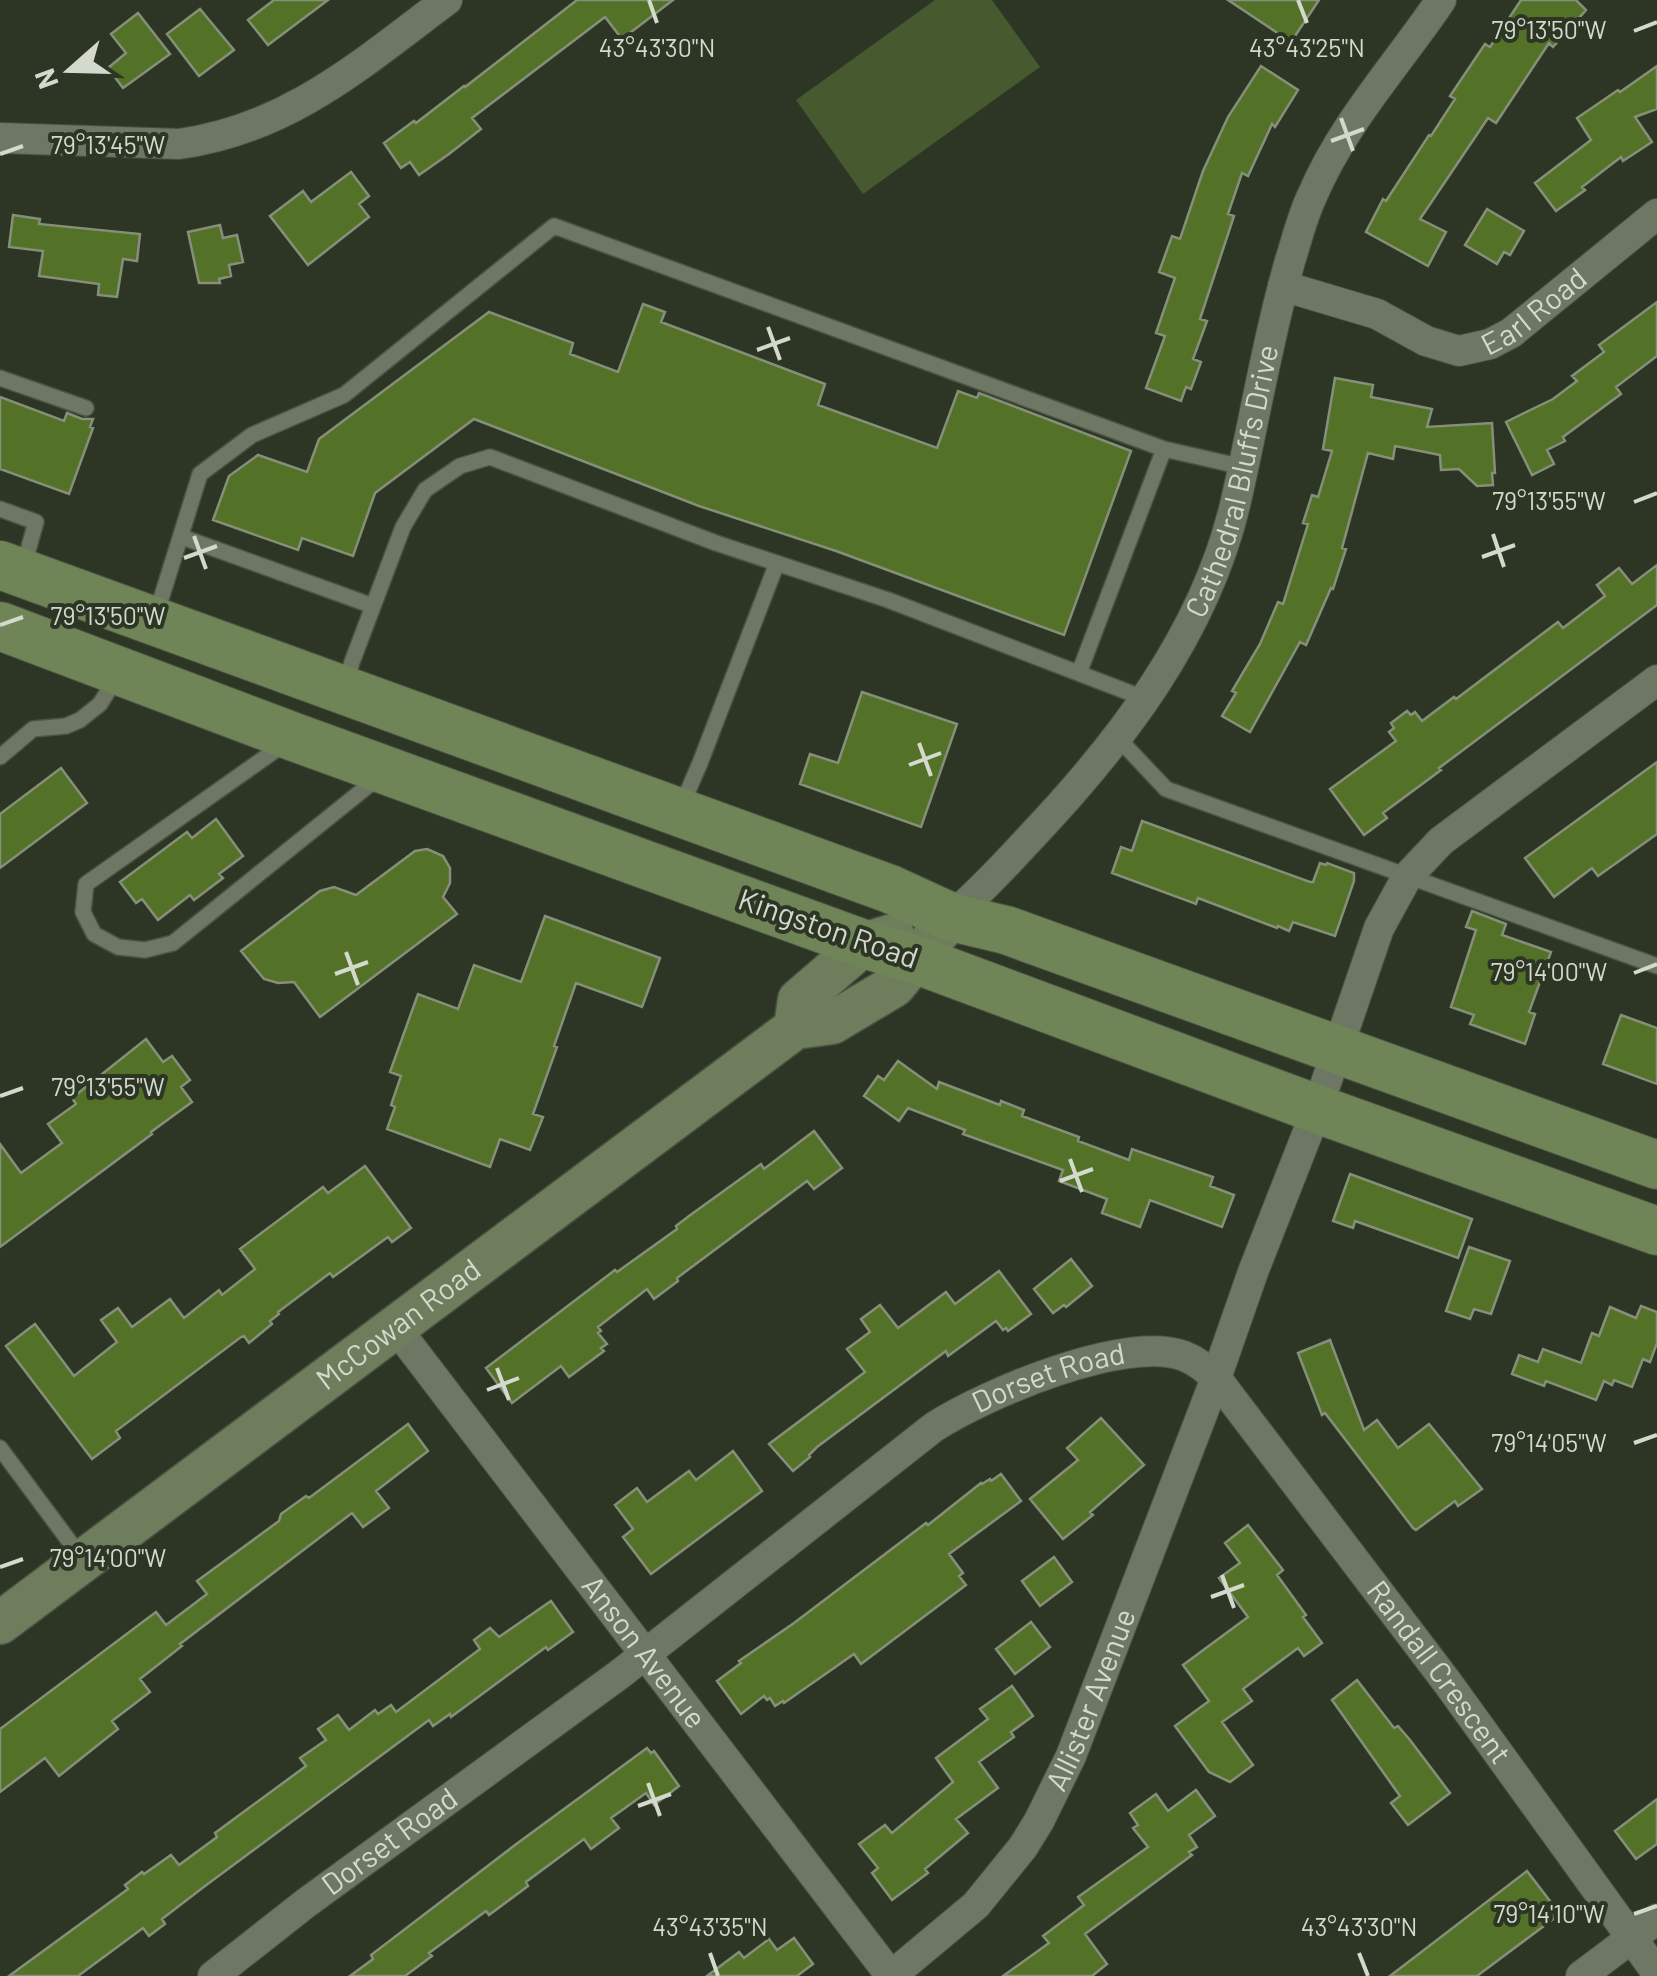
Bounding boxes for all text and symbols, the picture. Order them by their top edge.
text: 79°13'50"W [1492,14,1606,44]
north arrow [20,20,120,120]
text: 43°43'30"N [599,32,715,62]
text: 43°43'25"N [1249,32,1365,62]
text: N [26,64,65,93]
text: 79°13'45"W [51,129,165,159]
street label: Earl Road [1474,259,1593,361]
street label: Cathedral Bluffs Drive [1176,341,1285,623]
text: 79°13'55"W [1492,485,1606,515]
text: 79°13'50"W [51,600,165,630]
street label: Kingston Road [734,880,923,975]
text: 79°14'00"W [1491,956,1607,986]
text: 79°13'55"W [51,1071,165,1101]
street label: McCowan Road [308,1250,487,1396]
street label: Dorset Road [966,1334,1127,1419]
text: 79°14'05"W [1491,1427,1607,1457]
text: 79°14'00"W [50,1542,166,1572]
street label: Anson Avenue [575,1567,715,1735]
street label: Randall Crescent [1360,1573,1520,1770]
street label: Allister Avenue [1037,1603,1142,1796]
street label: Dorset Road [314,1779,464,1902]
text: 79°14'10"W [1493,1898,1605,1928]
text: 43°43'35"N [652,1911,768,1941]
text: 43°43'30"N [1301,1911,1417,1941]

